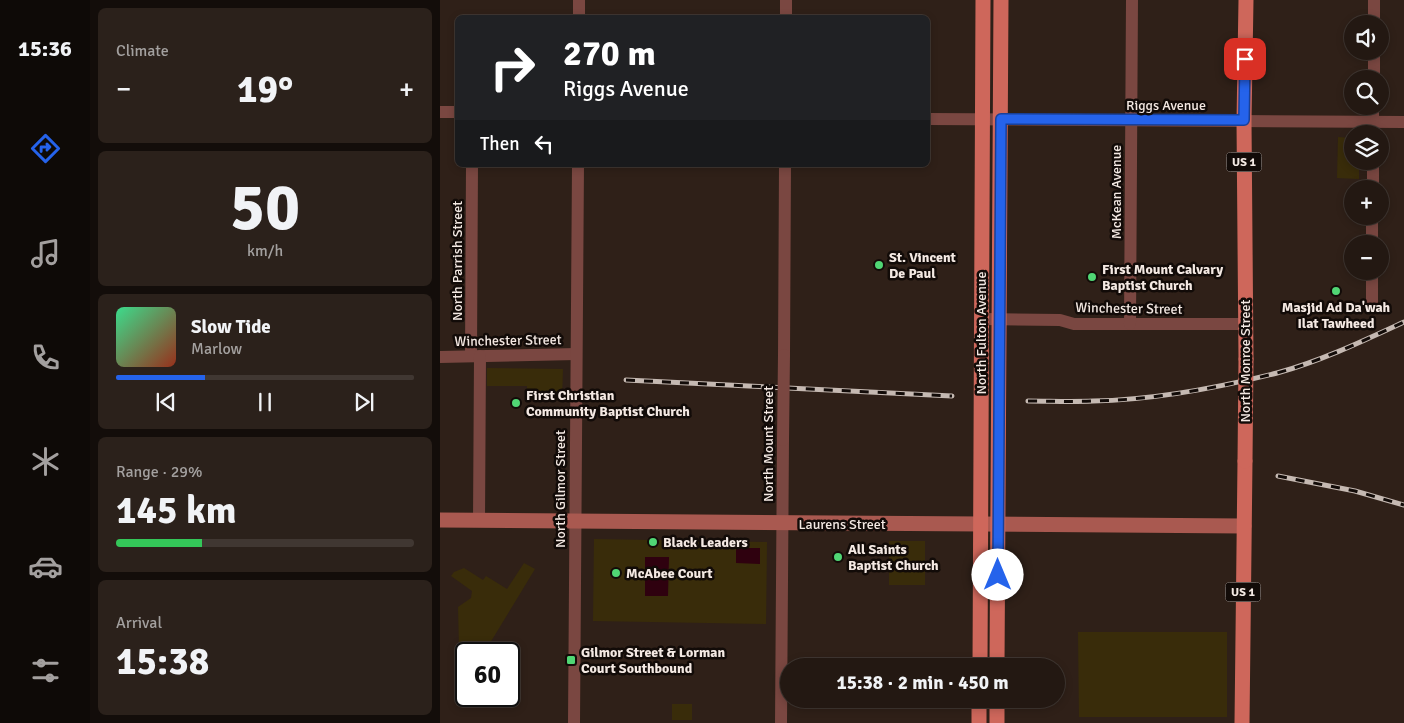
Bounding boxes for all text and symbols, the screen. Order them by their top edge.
map controls [1344,15,1389,280]
button: sound [1344,15,1389,60]
text: 270 m [563,32,656,75]
text: 15:36 [18,35,72,62]
icon: right [480,35,545,100]
pin [1224,38,1266,80]
text: Climate [116,41,169,61]
icon: arrive [1231,45,1259,73]
text: 19° [237,66,293,113]
button: search [1344,70,1389,115]
text: − [116,72,131,106]
text: + [399,72,414,106]
text: Riggs Avenue [563,75,689,102]
street label: Riggs Avenue [1126,97,1206,114]
button: layers [1344,125,1389,170]
icon: left [530,130,558,158]
icon: directions [28,131,63,166]
text: Then [480,132,520,156]
street label: McKean Avenue [1108,145,1125,239]
road number: US 1 [1226,152,1262,172]
text: 50 [230,168,300,248]
button: + [1344,180,1389,225]
street label: North Parrish Street [449,201,466,321]
button: − [1344,235,1389,280]
icon: music [28,236,63,271]
text: km/h [247,241,283,261]
place label: St. Vincent De Paul [889,249,957,282]
marker: St. Vincent De Paul [873,259,885,271]
place label: First Mount Calvary Baptist Church [1102,261,1223,294]
marker: First Mount Calvary Baptist Church [1086,271,1098,283]
street label: North Fulton Avenue [973,272,990,394]
marker: Masjid Ad Da'wah Ilat Tawheed [1330,285,1342,297]
street label: Winchester Street [1075,299,1183,318]
place label: Masjid Ad Da'wah Ilat Tawheed [1282,299,1391,332]
street label: North Monroe Street [1237,300,1254,422]
text: Slow Tide [191,315,271,339]
street label: Winchester Street [454,331,562,350]
text: Marlow [191,339,242,359]
icon: phone [28,340,63,375]
street label: North Mount Street [760,386,777,502]
place label: First Christian Community Baptist Church [526,387,690,420]
icon: previous [152,388,180,416]
icon: pause [251,388,279,416]
icon: next [350,388,378,416]
marker: First Christian Community Baptist Church [510,397,522,409]
street label: North Gilmor Street [552,430,569,548]
icon: climate [28,444,63,479]
text: Range · 29% [116,462,202,482]
text: 145 km [116,487,237,534]
street label: Laurens Street [798,516,886,533]
place label: Black Leaders [663,534,748,551]
marker: Black Leaders [647,536,659,548]
place label: All Saints Baptist Church [848,541,939,574]
position arrow [971,548,1023,600]
icon: car [28,549,63,584]
marker: All Saints Baptist Church [832,551,844,563]
place label: McAbee Court [626,565,713,582]
marker: McAbee Court [610,567,622,579]
road number: US 1 [1226,582,1260,602]
text: Arrival [116,613,162,633]
text: 15:38 [116,638,209,685]
speed limit sign: 60 [455,642,520,707]
place label: Gilmor Street & Lorman Court Southbound [581,644,725,677]
icon: filters [28,653,63,688]
marker: Gilmor Street & Lorman Court Southbound [565,654,577,666]
text: 15:38 · 2 min · 450 m [836,671,1009,695]

